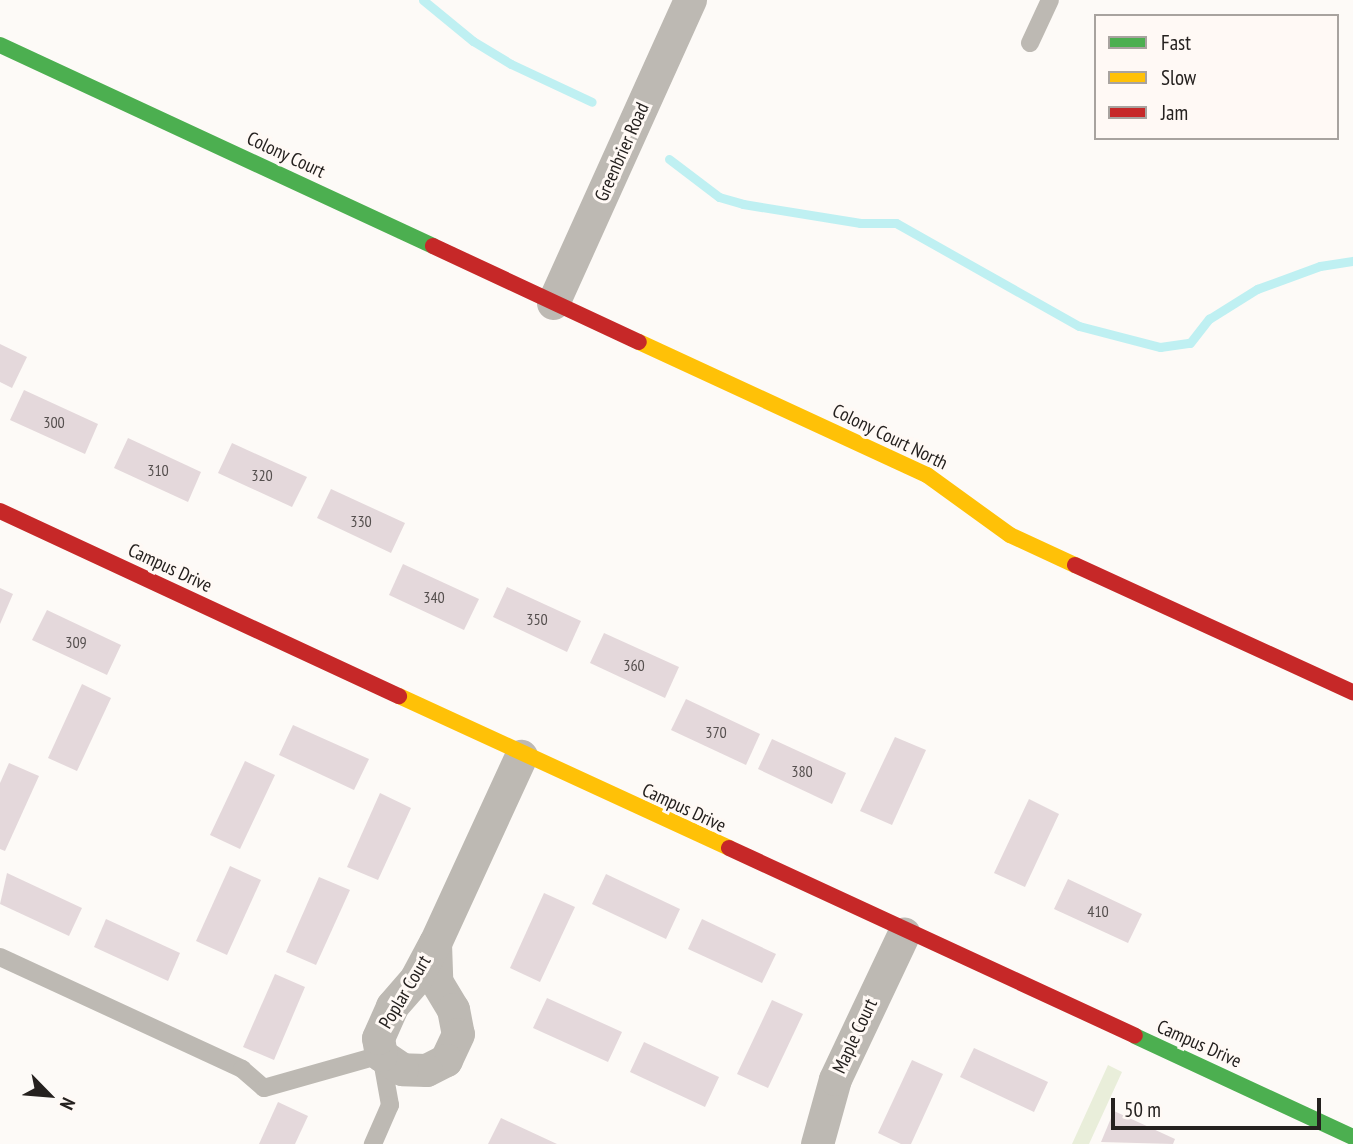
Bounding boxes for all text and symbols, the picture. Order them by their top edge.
legend [1094,14,1339,140]
text: Fast [1161,29,1191,56]
text: Slow [1161,64,1196,91]
street label: Greenbrier Road [590,99,654,205]
text: Jam [1161,99,1188,126]
street label: Colony Court [243,127,329,183]
street label: Colony Court North [828,399,952,475]
house number: 300 [43,412,65,432]
house number: 310 [147,460,169,480]
house number: 320 [251,465,273,485]
house number: 330 [350,511,372,531]
street label: Campus Drive [124,539,216,597]
house number: 340 [423,587,445,607]
house number: 350 [526,609,548,629]
house number: 309 [65,632,87,652]
house number: 360 [623,655,645,675]
house number: 370 [705,722,727,742]
house number: 380 [791,761,813,781]
street label: Campus Drive [638,779,730,837]
house number: 410 [1087,901,1109,921]
street label: Poplar Court [374,951,436,1033]
street label: Maple Court [828,995,882,1077]
street label: Campus Drive [1153,1015,1245,1073]
north arrow [14,1060,84,1130]
scale bar [1115,1084,1325,1128]
text: N [55,1094,81,1114]
text: 50 m [1124,1096,1161,1123]

